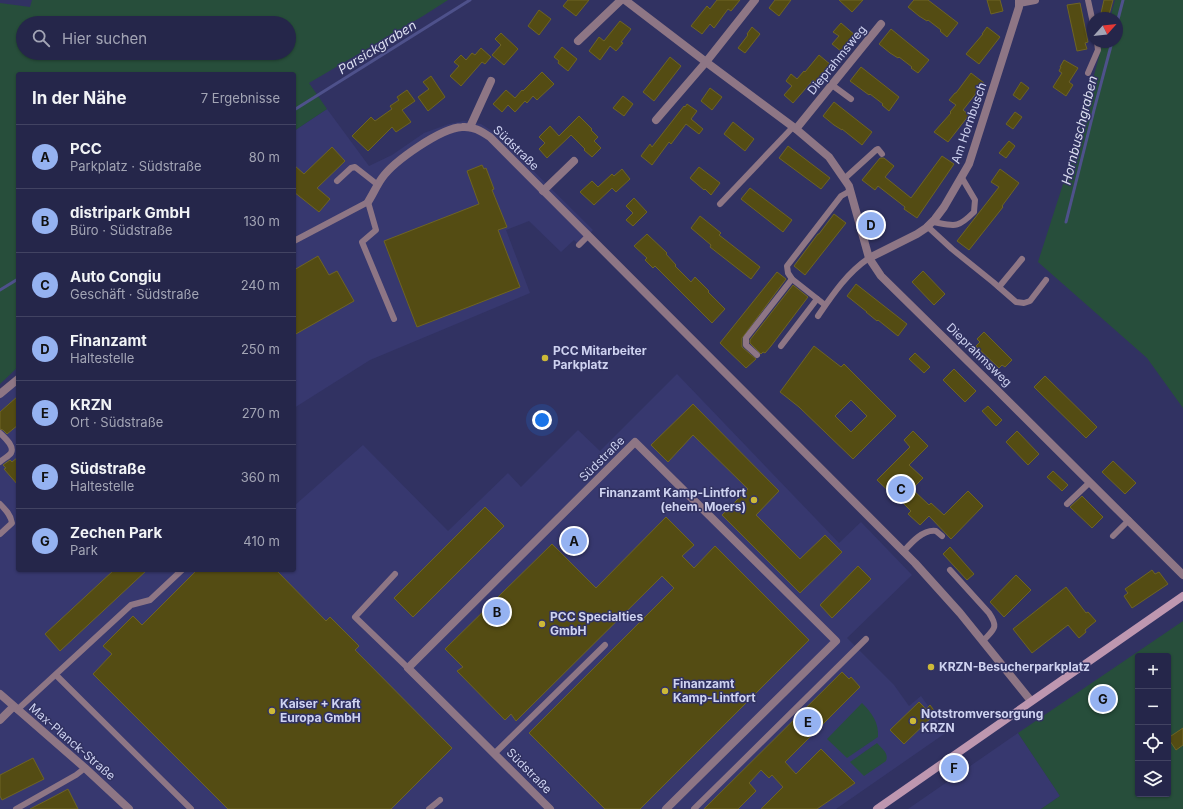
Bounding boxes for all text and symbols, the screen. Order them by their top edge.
north arrow [1087,12,1123,48]
search box [16,16,296,60]
water label: Parsickgraben [335,16,419,77]
street label: Dieprahmsweg [804,22,869,97]
icon: search [30,27,52,49]
text: Hier suchen [62,29,147,48]
water label: Hornbuschgraben [1058,74,1100,186]
street label: Am Hornbusch [948,80,989,165]
text: In der Nähe [32,88,127,108]
text: 7 Ergebnisse [201,90,280,106]
street label: Südstraße [490,122,542,173]
text: PCC [70,139,102,158]
text: A [40,149,50,165]
text: 80 m [249,149,280,165]
text: Parkplatz · Südstraße [70,158,202,174]
text: distripark GmbH [70,203,190,222]
pin: D [858,210,884,240]
text: B [41,213,49,229]
text: 130 m [243,213,280,229]
text: Büro · Südstraße [70,222,173,238]
text: Auto Congiu [70,267,161,286]
text: C [40,277,50,293]
text: 240 m [241,277,280,293]
text: Geschäft · Südstraße [70,286,199,302]
street label: Dieprahmsweg [944,320,1015,390]
text: Finanzamt [70,331,147,350]
text: D [40,341,50,357]
text: 250 m [241,341,280,357]
place label: PCC Mitarbeiter Parkplatz [553,343,647,372]
text: Haltestelle [70,350,134,366]
marker: PCC Mitarbeiter Parkplatz [540,353,550,363]
text: KRZN [70,395,112,414]
text: E [41,405,49,421]
text: 270 m [242,405,280,421]
your location [532,410,552,430]
text: Ort · Südstraße [70,414,163,430]
street label: Südstraße [576,433,627,484]
text: Südstraße [70,459,146,478]
text: F [41,469,49,485]
text: 360 m [241,469,280,485]
pin: C [888,474,914,504]
text: Haltestelle [70,478,134,494]
place label: Finanzamt Kamp-Lintfort (ehem. Moers) [599,485,747,514]
marker: Finanzamt Kamp-Lintfort (ehem. Moers) [749,495,759,505]
text: Zechen Park [70,523,162,542]
pin: A [561,526,587,556]
text: G [40,533,50,549]
text: 410 m [243,533,280,549]
text: Park [70,542,98,558]
pin: B [484,597,510,627]
place label: PCC Specialties GmbH [550,609,643,638]
marker: PCC Specialties GmbH [537,619,547,629]
map controls [1135,653,1171,797]
button: + [1135,653,1171,689]
place label: KRZN-Besucherparkplatz [939,659,1090,674]
marker: KRZN-Besucherparkplatz [926,662,936,672]
place label: Finanzamt Kamp-Lintfort [673,676,756,705]
pin: G [1090,684,1116,714]
marker: Finanzamt Kamp-Lintfort [660,686,670,696]
button: − [1135,689,1171,725]
place label: Kaiser + Kraft Europa GmbH [280,696,361,725]
street label: Max-Planck-Straße [26,700,119,783]
marker: Kaiser + Kraft Europa GmbH [267,706,277,716]
place label: Notstromversorgung KRZN [921,706,1043,735]
pin: E [795,707,821,737]
marker: Notstromversorgung KRZN [908,716,918,726]
button: locate [1135,725,1171,761]
street label: Südstraße [504,745,555,796]
pin: F [941,753,967,783]
button: layers [1135,761,1171,797]

